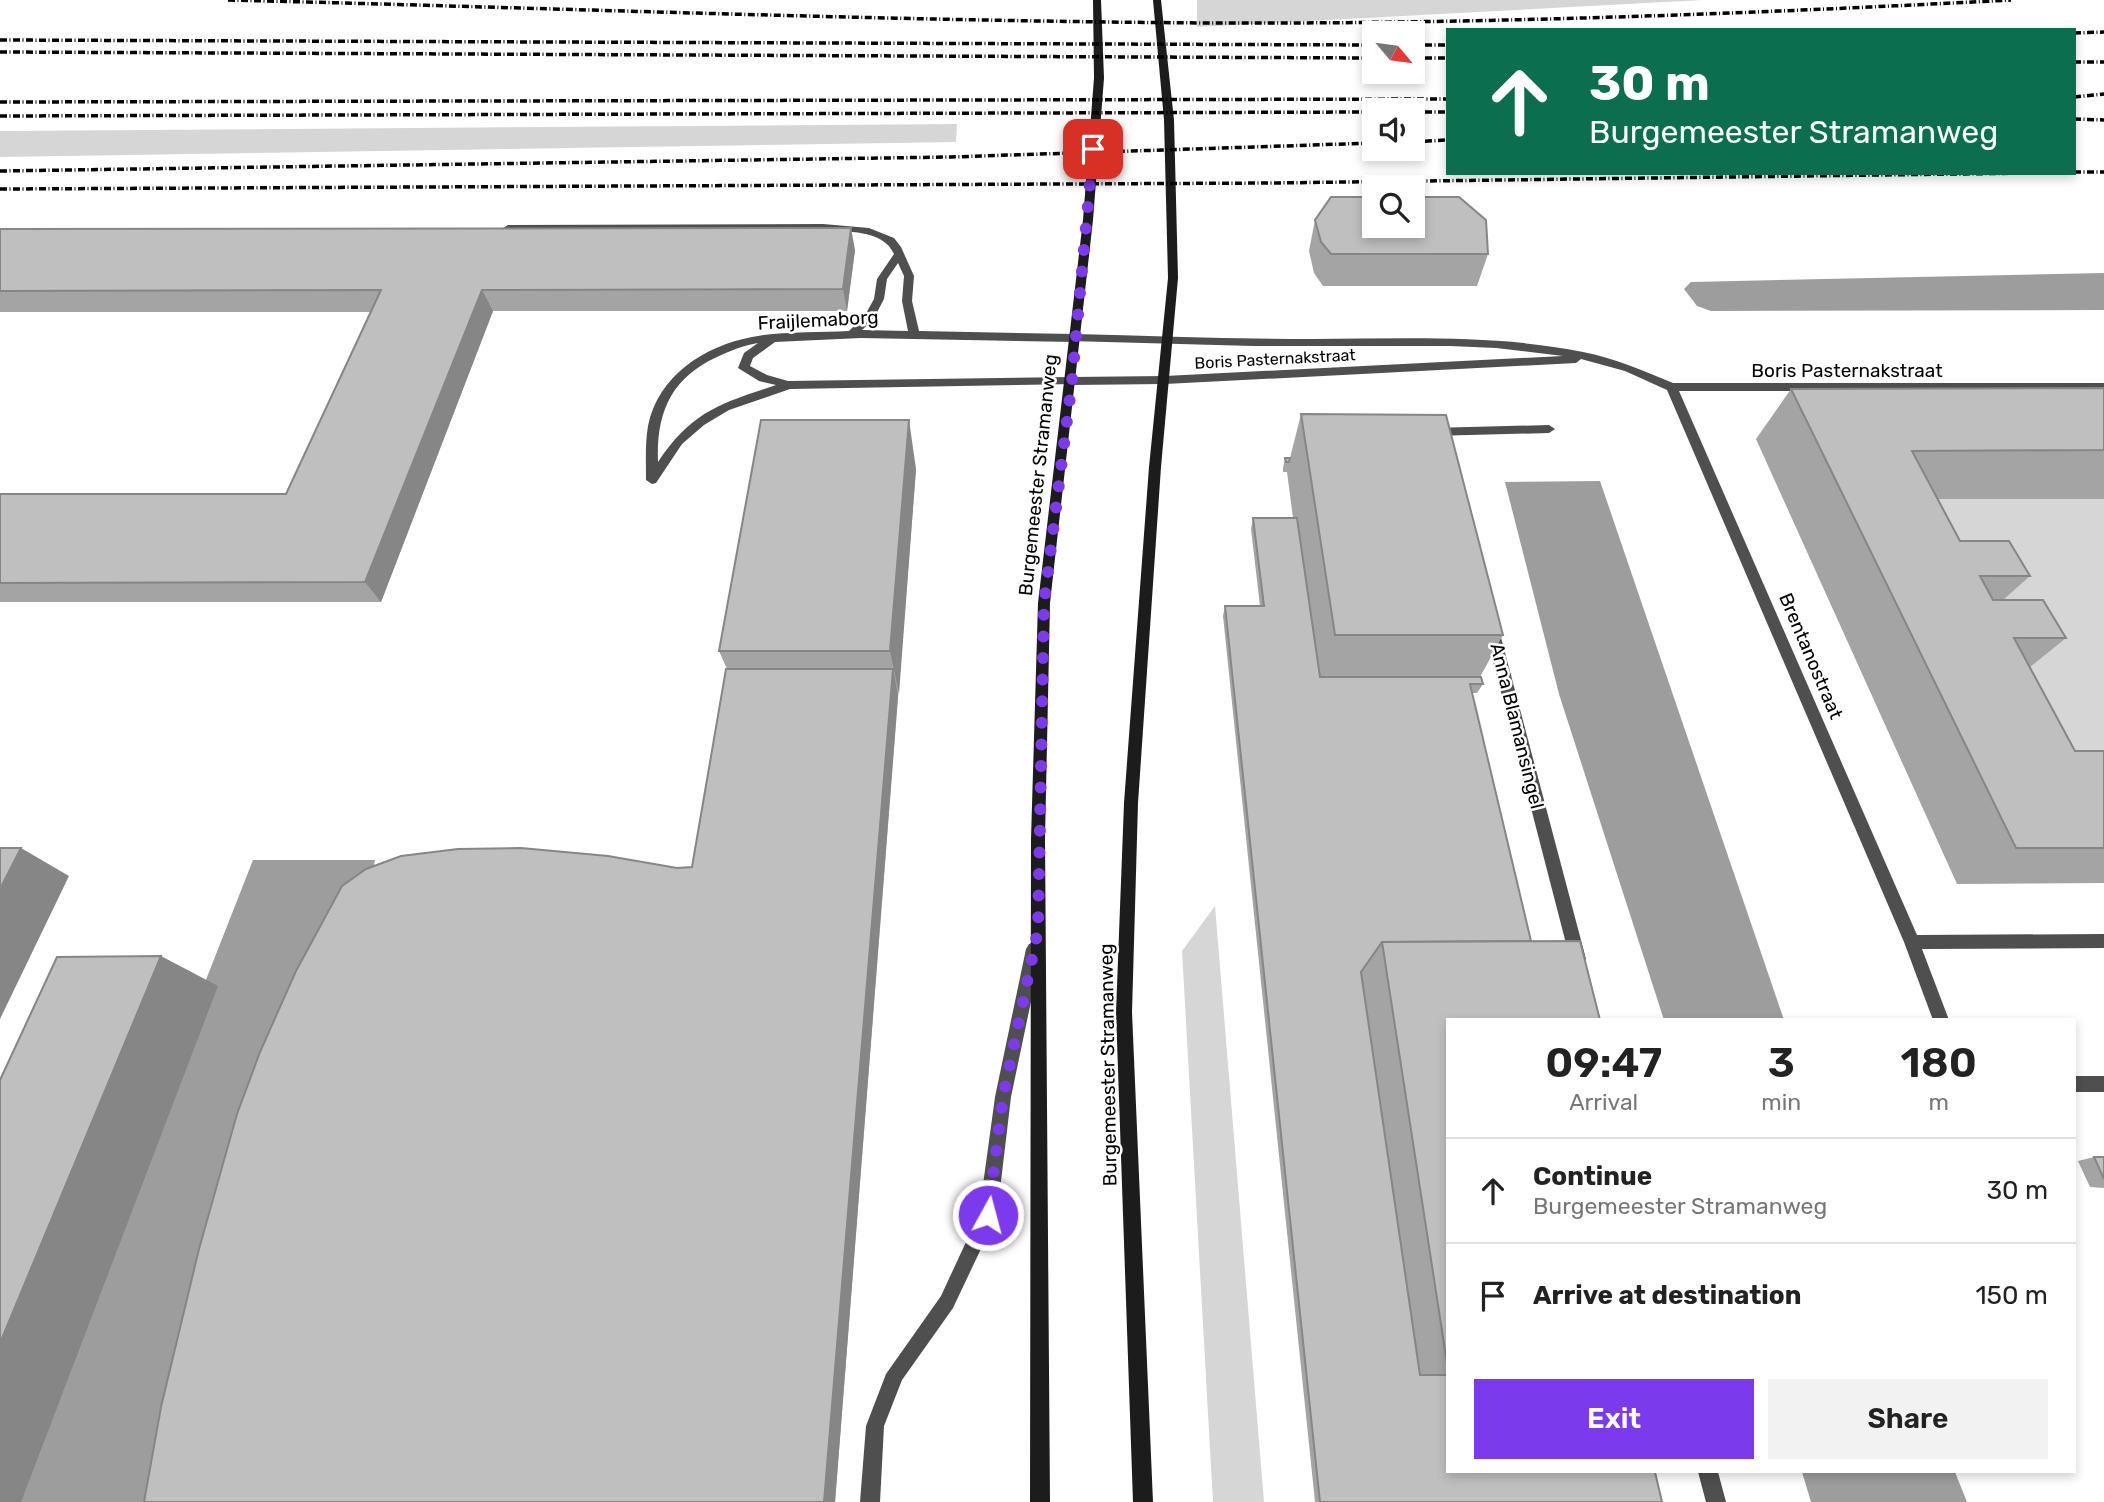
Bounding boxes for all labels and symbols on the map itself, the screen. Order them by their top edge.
north arrow [1362,21,1424,84]
pin [1063,119,1123,179]
street label: Fraijlemaborg [757,305,879,335]
street label: Boris Pasternakstraat [1194,345,1356,373]
street label: Burgemeester Stramanweg [1014,353,1062,597]
street label: Boris Pasternakstraat [1751,359,1943,382]
street label: Brentanostraat [1774,590,1848,723]
street label: Anna Blamansingel [1485,641,1549,811]
street label: Burgemeester Stramanweg [1094,943,1122,1187]
position arrow [951,1178,1025,1252]

